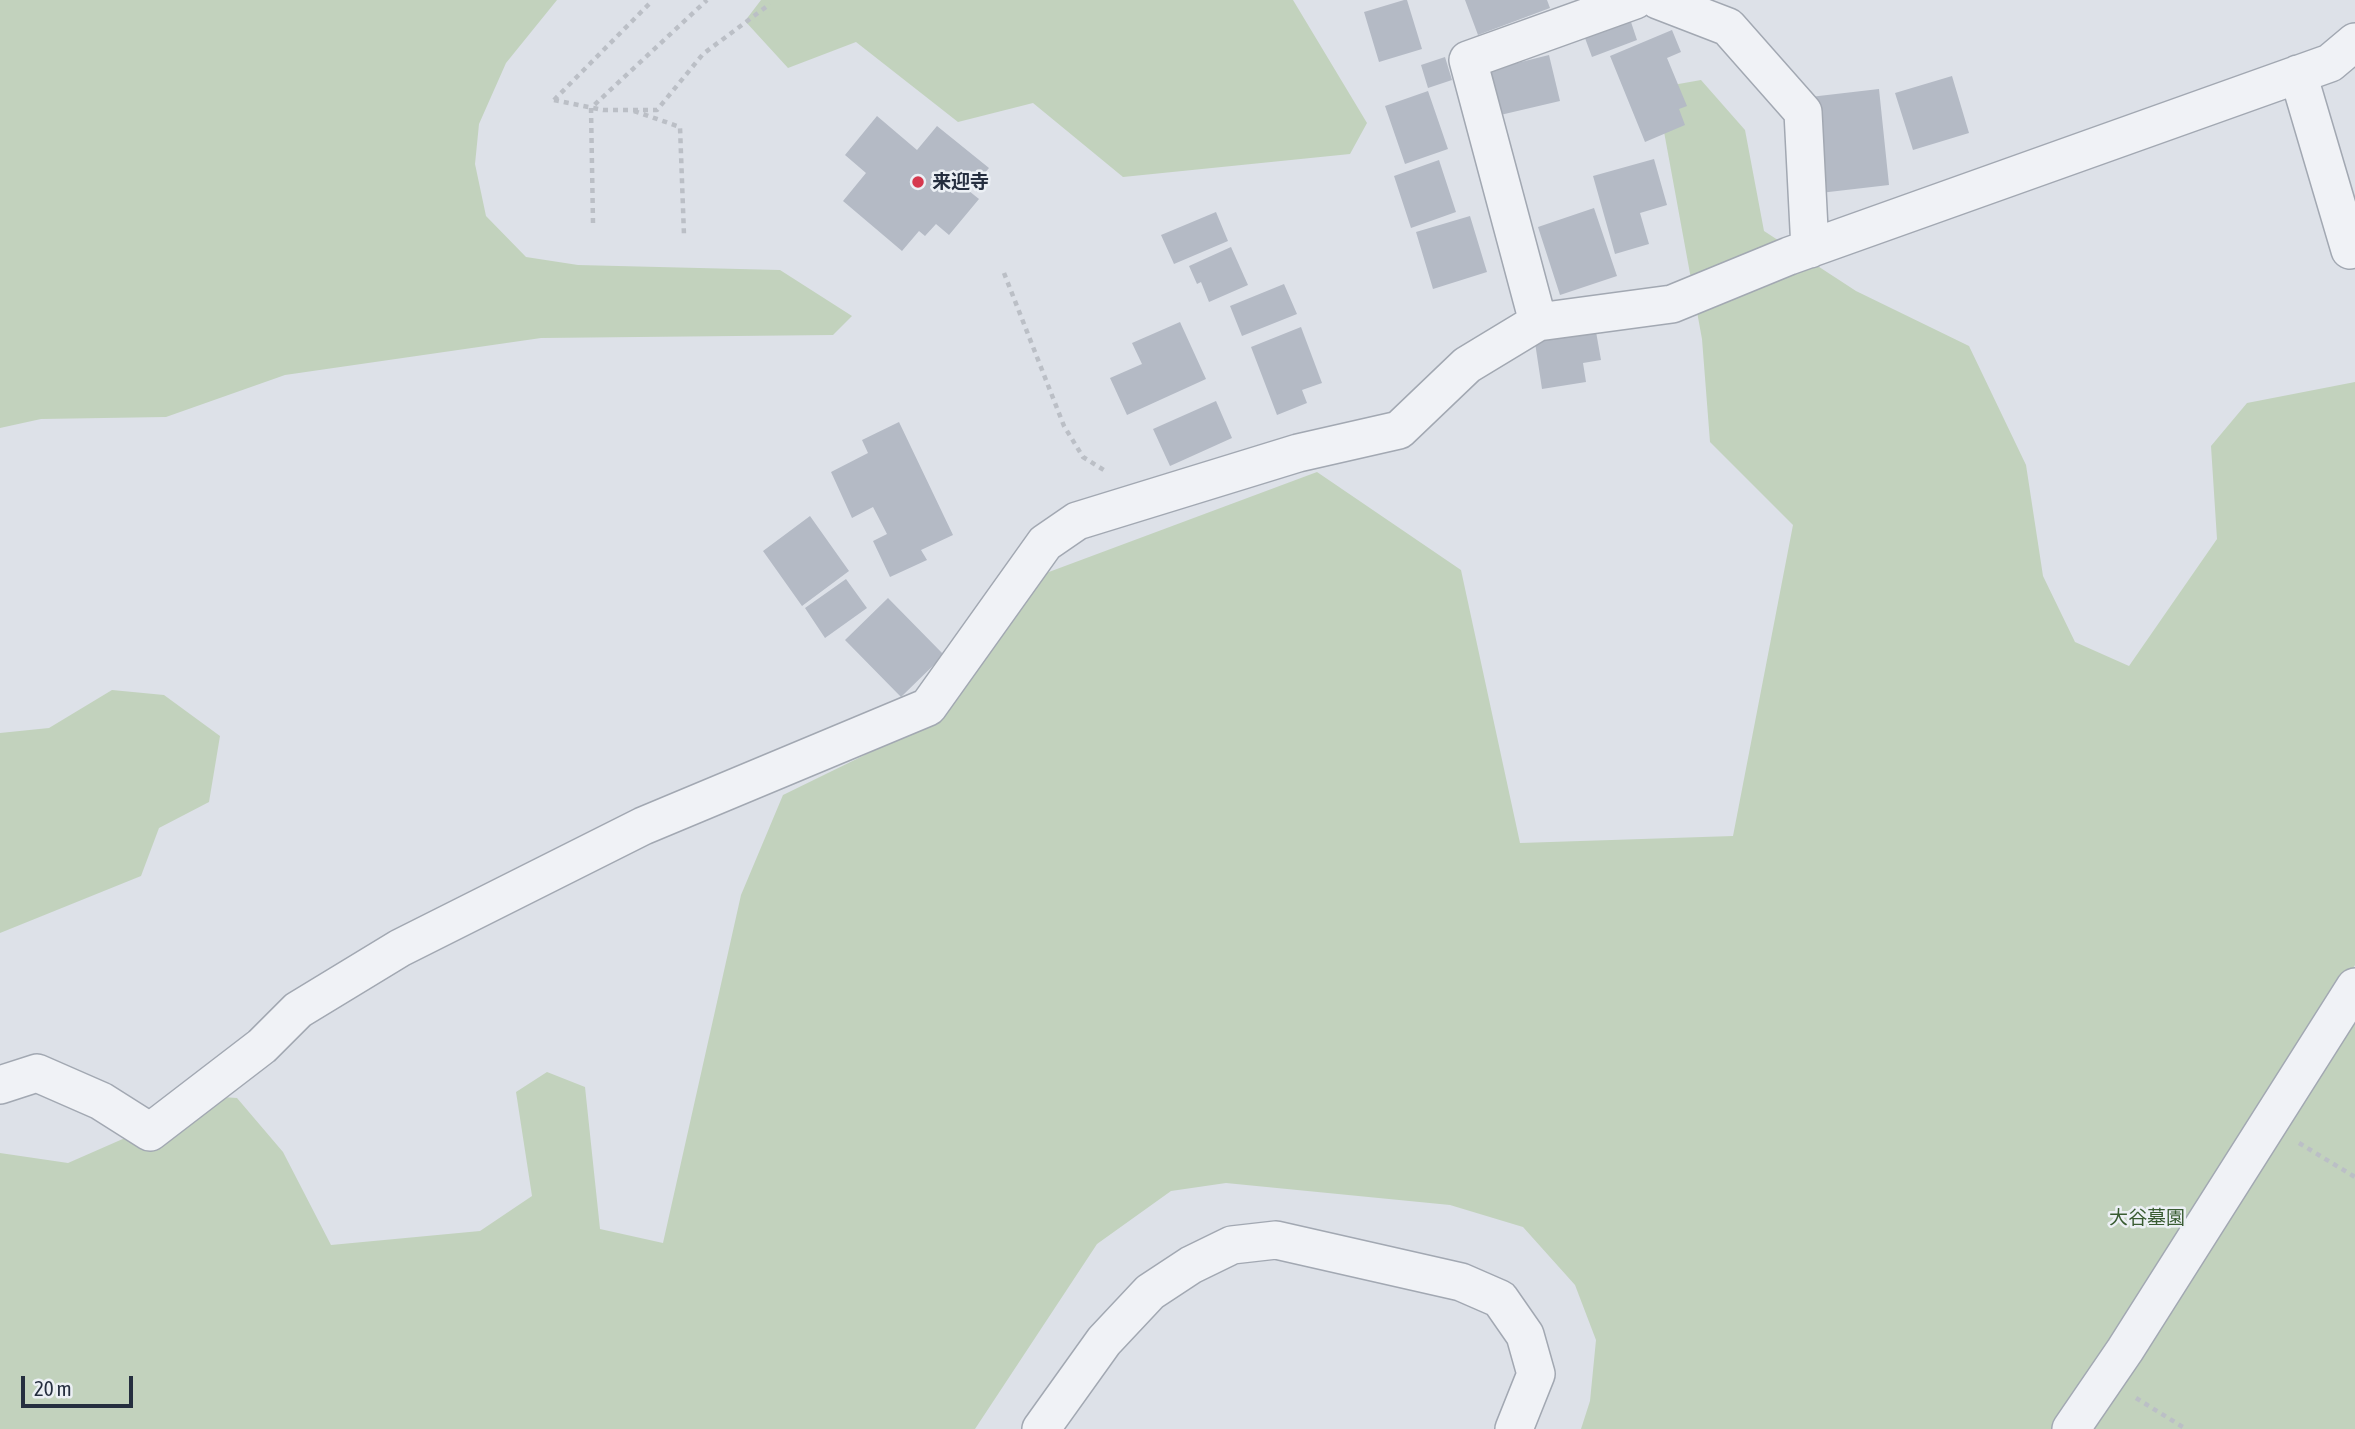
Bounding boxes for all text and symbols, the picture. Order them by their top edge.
place label: 来迎寺 [932,171,989,193]
marker: 来迎寺 [910,174,926,190]
park label: 大谷墓園 [2109,1207,2185,1229]
scale bar [24,1362,136,1406]
text: 20 m [34,1376,72,1400]

